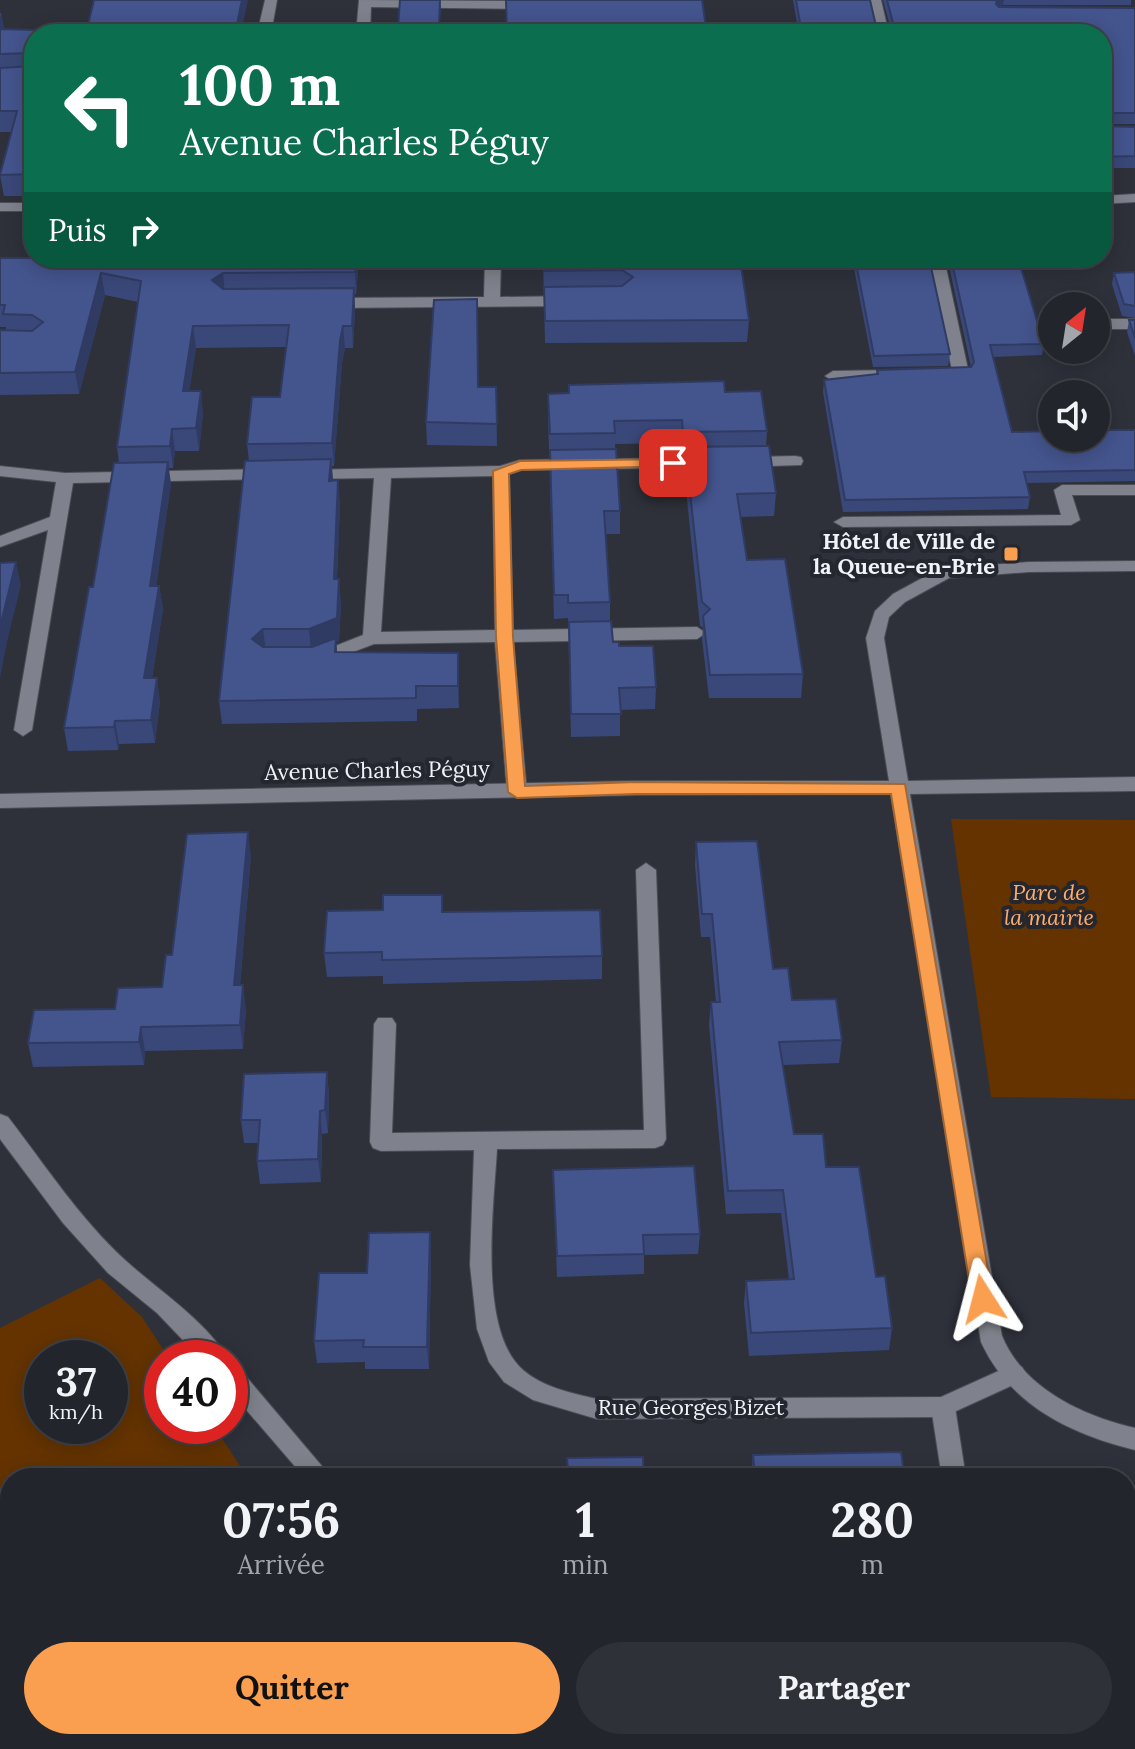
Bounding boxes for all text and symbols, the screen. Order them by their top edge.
text: 100 m [180,49,340,120]
icon: left [48,56,152,160]
text: Avenue Charles Péguy [180,119,549,165]
icon: right [122,208,166,252]
text: Puis [48,211,106,249]
north arrow [1038,292,1110,364]
map controls [1038,292,1110,452]
button: sound [1038,380,1110,452]
pin [639,429,707,497]
icon: arrive [651,441,695,485]
place label: Hôtel de Ville de la Queue-en-Brie [813,527,995,580]
marker: Hôtel de Ville de la Queue-en-Brie [1002,545,1020,563]
street label: Avenue Charles Péguy [263,754,490,786]
park label: Parc de la mairie [1004,878,1094,931]
position arrow [941,1257,1025,1341]
speed limit sign: 40 [144,1340,248,1444]
text: 37 [55,1356,97,1407]
street label: Rue Georges Bizet [598,1393,785,1421]
text: km/h [49,1399,103,1424]
text: 07:56 [222,1489,340,1550]
text: 1 [576,1489,595,1550]
text: 280 [831,1489,914,1550]
text: Arrivée [238,1548,325,1581]
text: min [562,1548,609,1581]
text: m [861,1548,884,1581]
button: Quitter [24,1642,560,1734]
button: Partager [576,1642,1112,1734]

